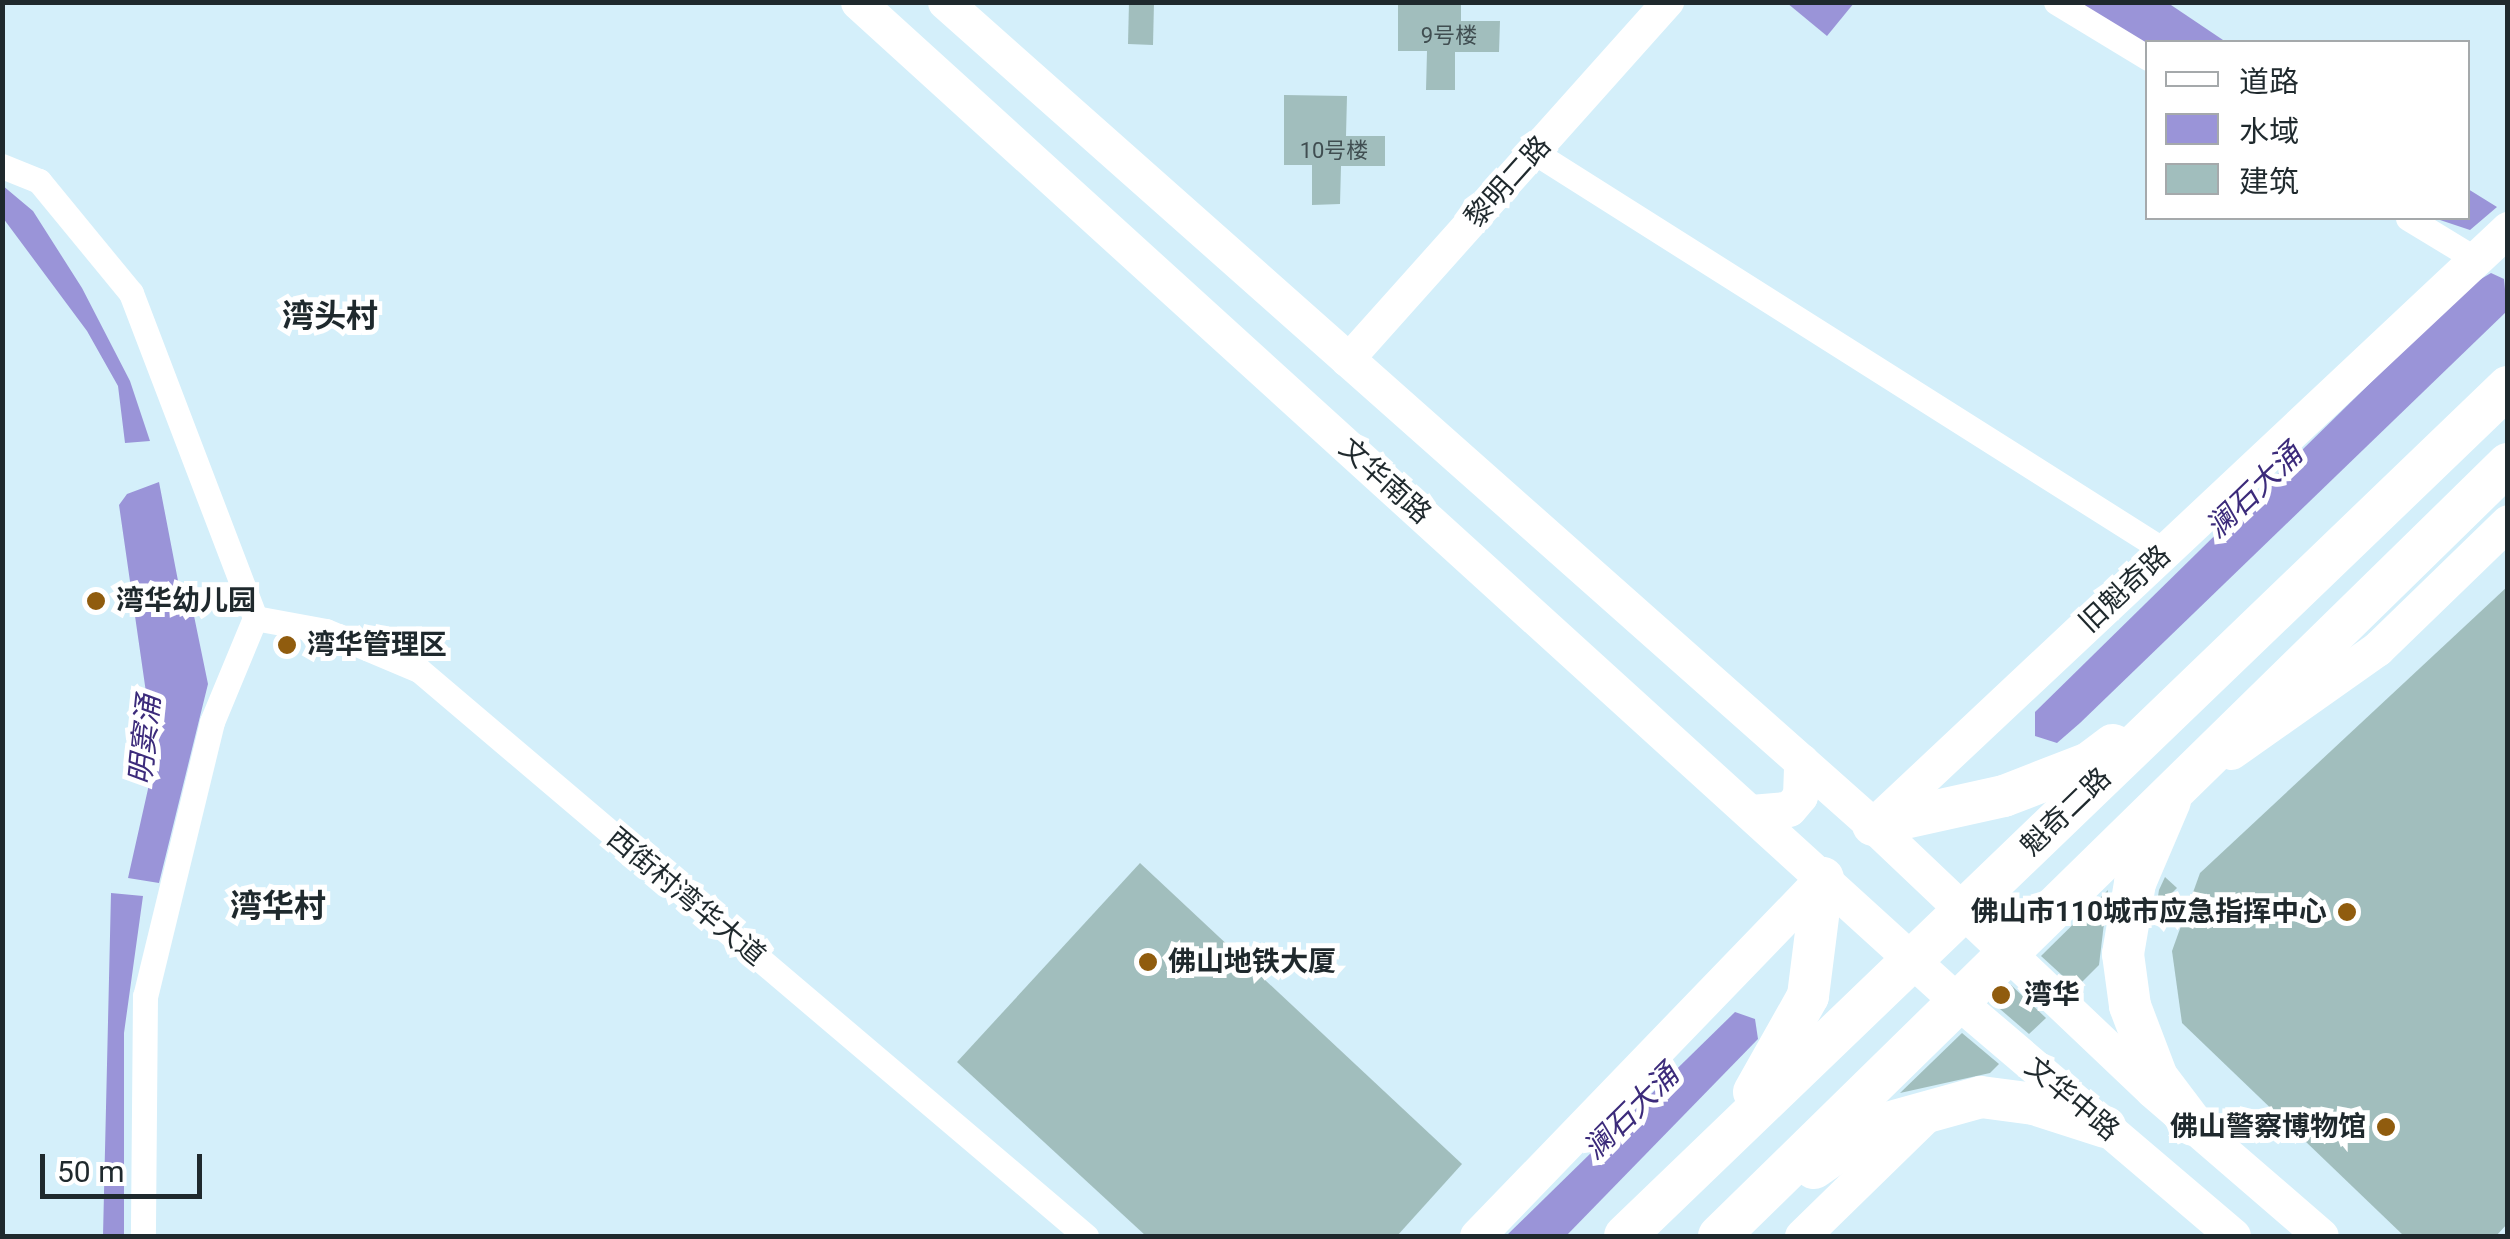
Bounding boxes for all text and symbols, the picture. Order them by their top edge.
house number: 9号楼 [1421,23,1477,49]
legend [2145,40,2470,220]
text: 道路 [2239,64,2299,99]
text: 水域 [2239,114,2299,149]
street label: 黎明二路 [1458,129,1558,235]
house number: 10号楼 [1300,138,1368,164]
text: 建筑 [2239,164,2299,199]
district label: 湾头村 [282,297,378,335]
street label: 文华南路 [1332,431,1438,531]
water label: 澜石大涌 [2198,436,2310,546]
street label: 旧魁奇路 [2073,539,2177,639]
place label: 湾华幼儿园 [116,584,256,618]
marker: 湾华幼儿园 [85,590,107,612]
place label: 湾华管理区 [307,628,447,662]
marker: 湾华管理区 [276,634,298,656]
water label: 明窦涌 [122,693,168,787]
street label: 魁奇二路 [2014,761,2118,863]
street label: 西街村湾华大道 [600,821,772,973]
district label: 湾华村 [230,887,326,925]
place label: 佛山市110城市应急指挥中心 [1971,895,2327,929]
marker: 佛山市110城市应急指挥中心 [2336,901,2358,923]
place label: 佛山地铁大厦 [1168,945,1336,979]
marker: 佛山地铁大厦 [1137,951,1159,973]
place label: 湾华 [2024,978,2080,1012]
marker: 湾华 [1988,982,2014,1008]
street label: 文华中路 [2018,1050,2126,1148]
water label: 澜石大涌 [1576,1057,1686,1167]
place label: 佛山警察博物馆 [2170,1110,2366,1144]
marker: 佛山警察博物馆 [2375,1116,2397,1138]
scale bar [45,1134,208,1196]
text: 50 m [57,1154,124,1189]

